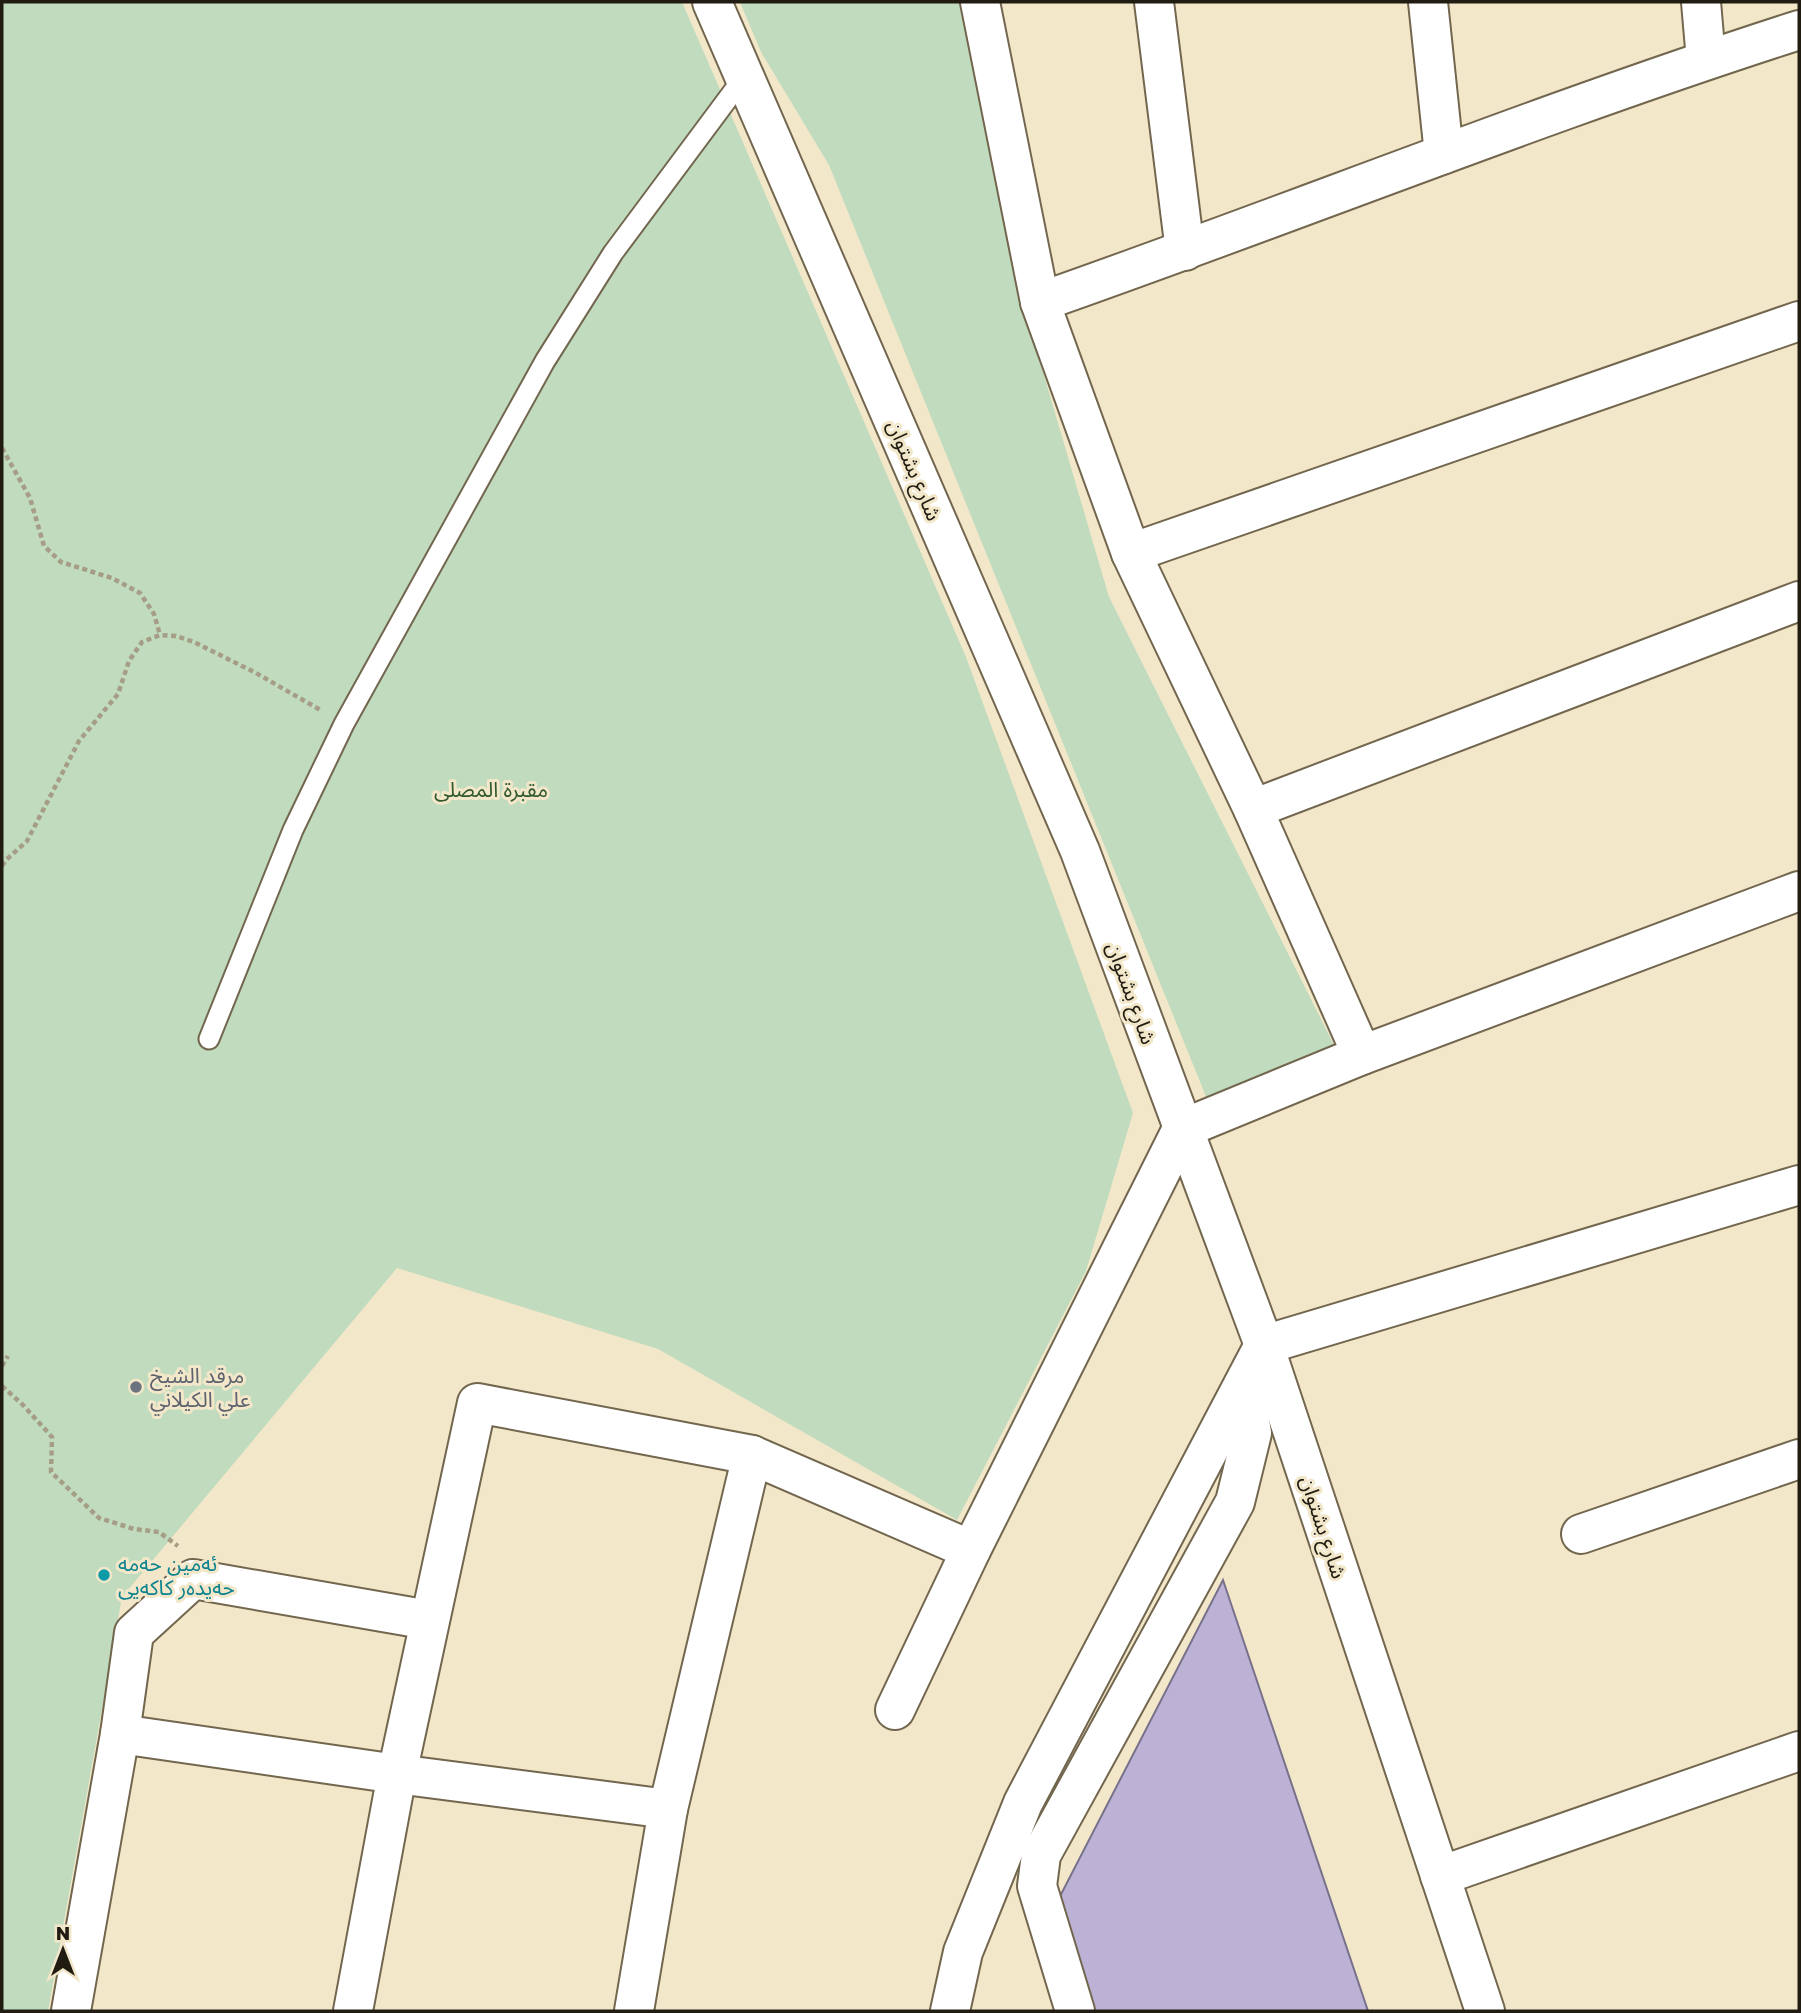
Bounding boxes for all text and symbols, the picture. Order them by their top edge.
street label: شارع بشتوان [879,416,948,525]
park label: مقبرة المصلى [434,776,548,802]
street label: شارع بشتوان [1099,938,1162,1049]
place label: مرقد الشيخ علي الكيلاني [150,1362,250,1416]
marker: مرقد الشيخ علي الكيلاني [128,1379,144,1395]
street label: شارع بشتوان [1292,1472,1353,1583]
place label: ئەمین حەمە حەیدەر کاکەیی [118,1550,235,1600]
marker: ئەمین حەمە حەیدەر کاکەیی [96,1567,112,1583]
north arrow [28,1915,98,1985]
text: N [56,1921,70,1944]

